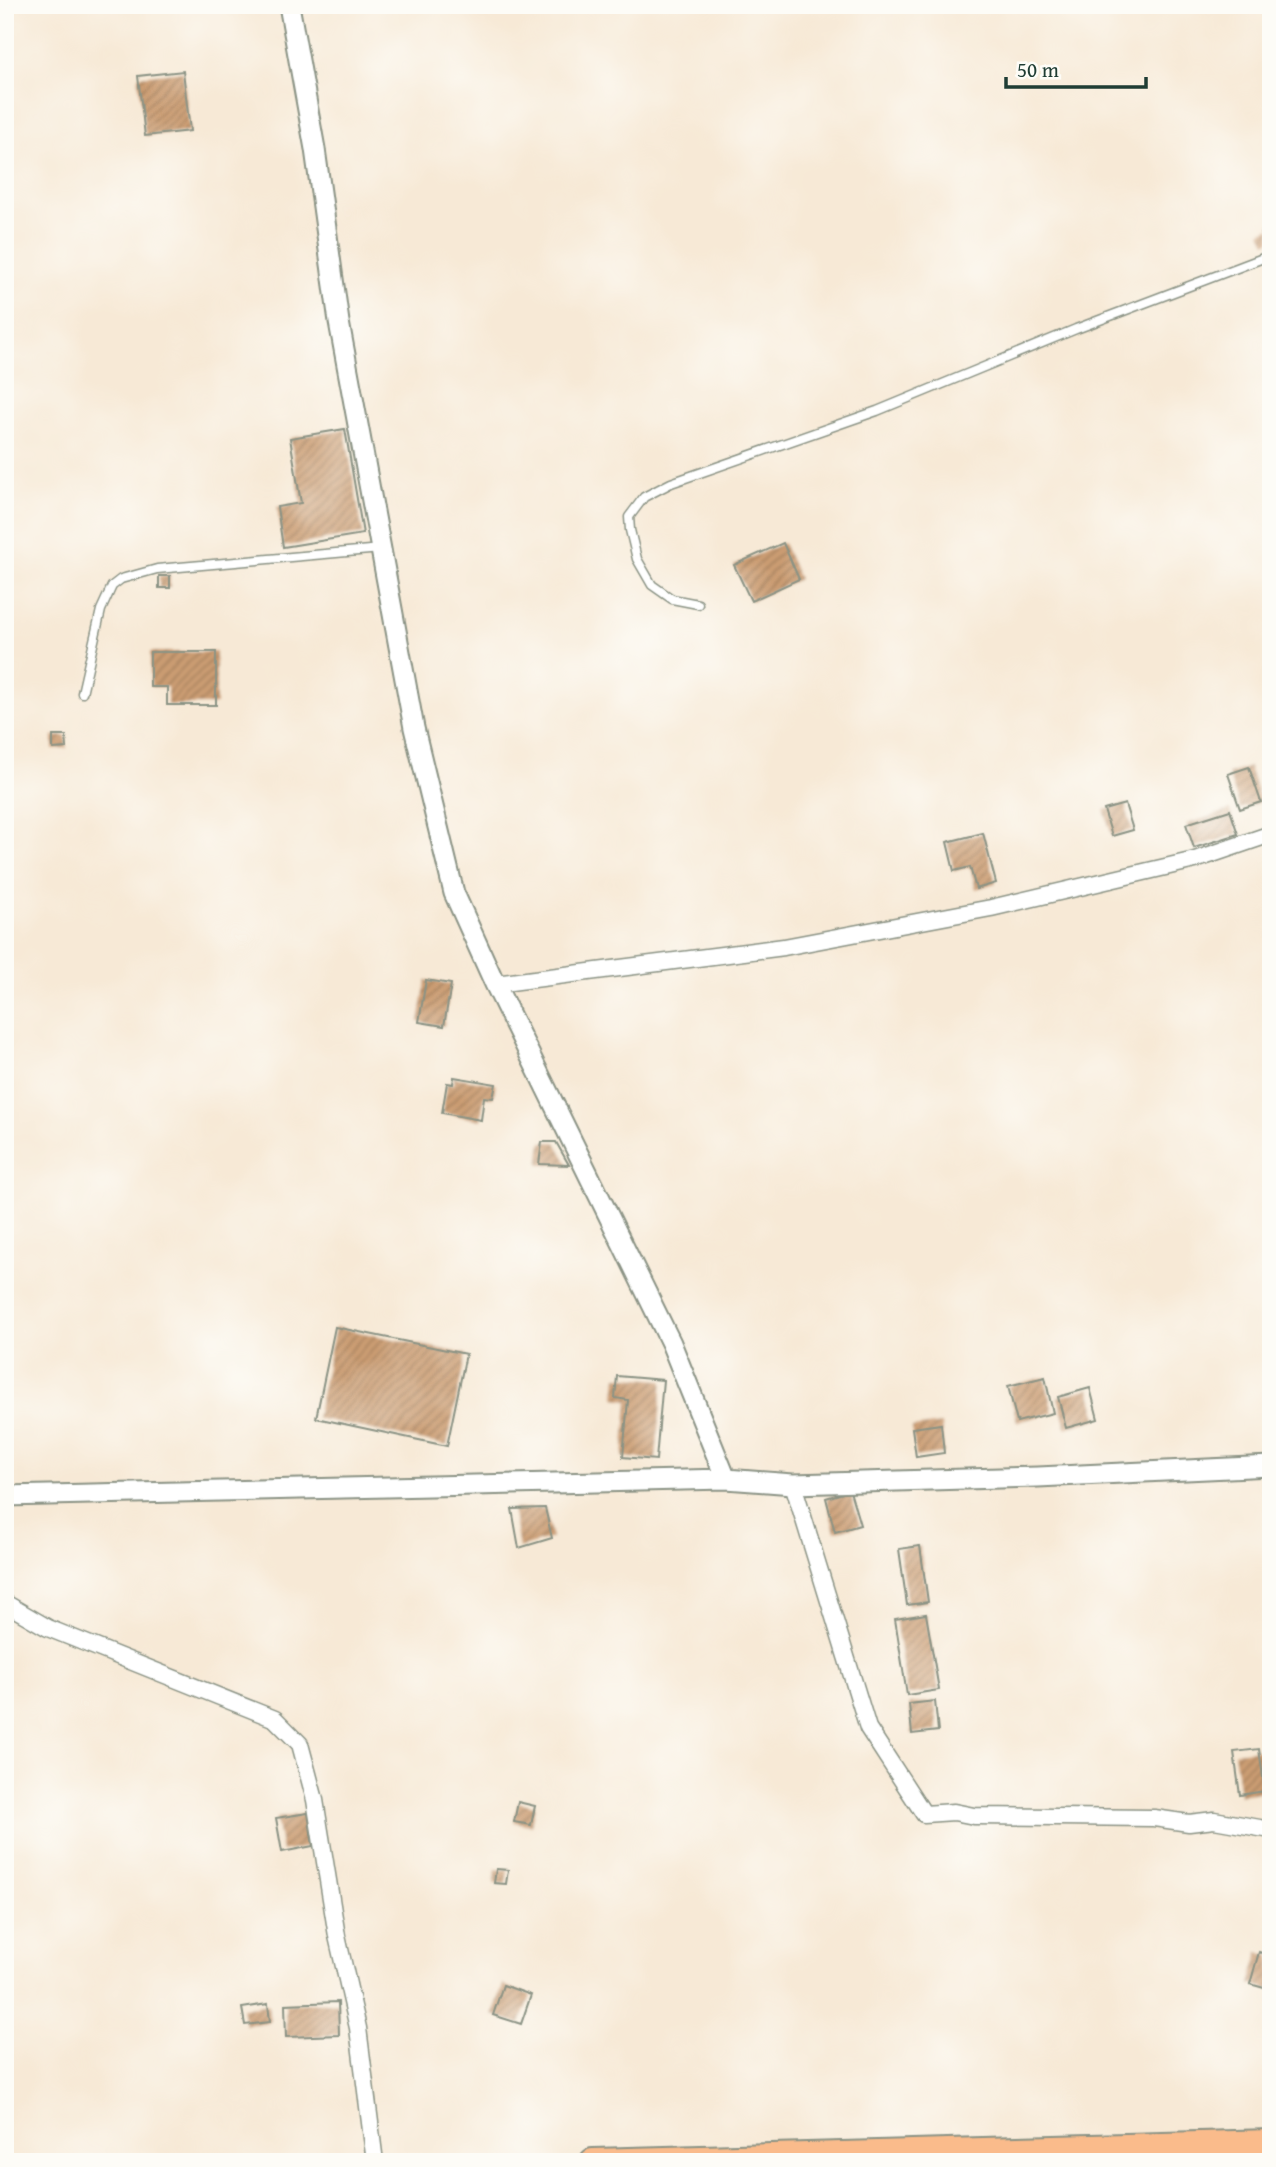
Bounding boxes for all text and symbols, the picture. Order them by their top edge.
scale bar [1006,46,1146,90]
text: 50 m [1017,54,1059,85]

